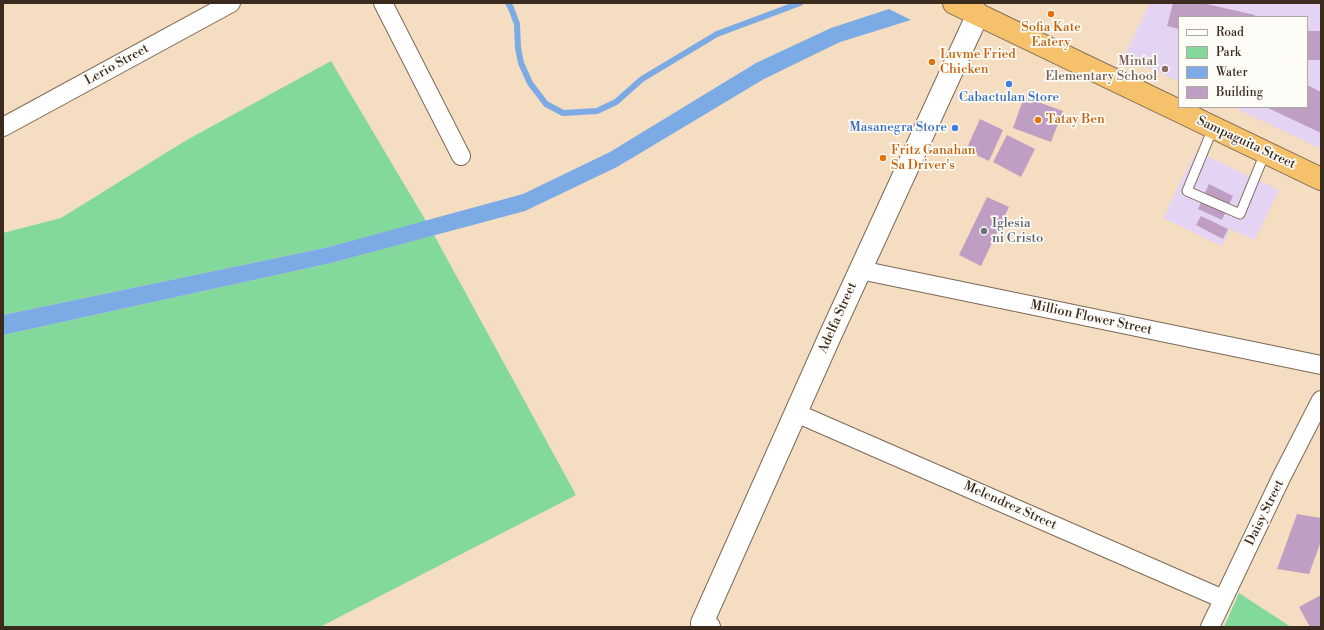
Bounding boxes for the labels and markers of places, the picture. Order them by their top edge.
marker: Sofia Kate Eatery [1046,9,1056,19]
place label: Sofia Kate Eatery [1021,20,1081,51]
place label: Luvme Fried Chicken [940,47,1016,78]
place label: Mintal Elementary School [1045,54,1157,85]
marker: Luvme Fried Chicken [927,57,937,67]
marker: Mintal Elementary School [1160,64,1170,74]
marker: Cabactulan Store [1004,79,1014,89]
place label: Cabactulan Store [959,90,1059,106]
place label: Tatay Ben [1046,112,1105,128]
marker: Tatay Ben [1033,115,1043,125]
place label: Masanegra Store [849,120,947,136]
marker: Masanegra Store [950,123,960,133]
place label: Fritz Ganahan Sa Driver's [891,143,975,174]
marker: Fritz Ganahan Sa Driver's [878,153,888,163]
place label: Iglesia ni Cristo [992,216,1043,247]
marker: Iglesia ni Cristo [979,226,989,236]

